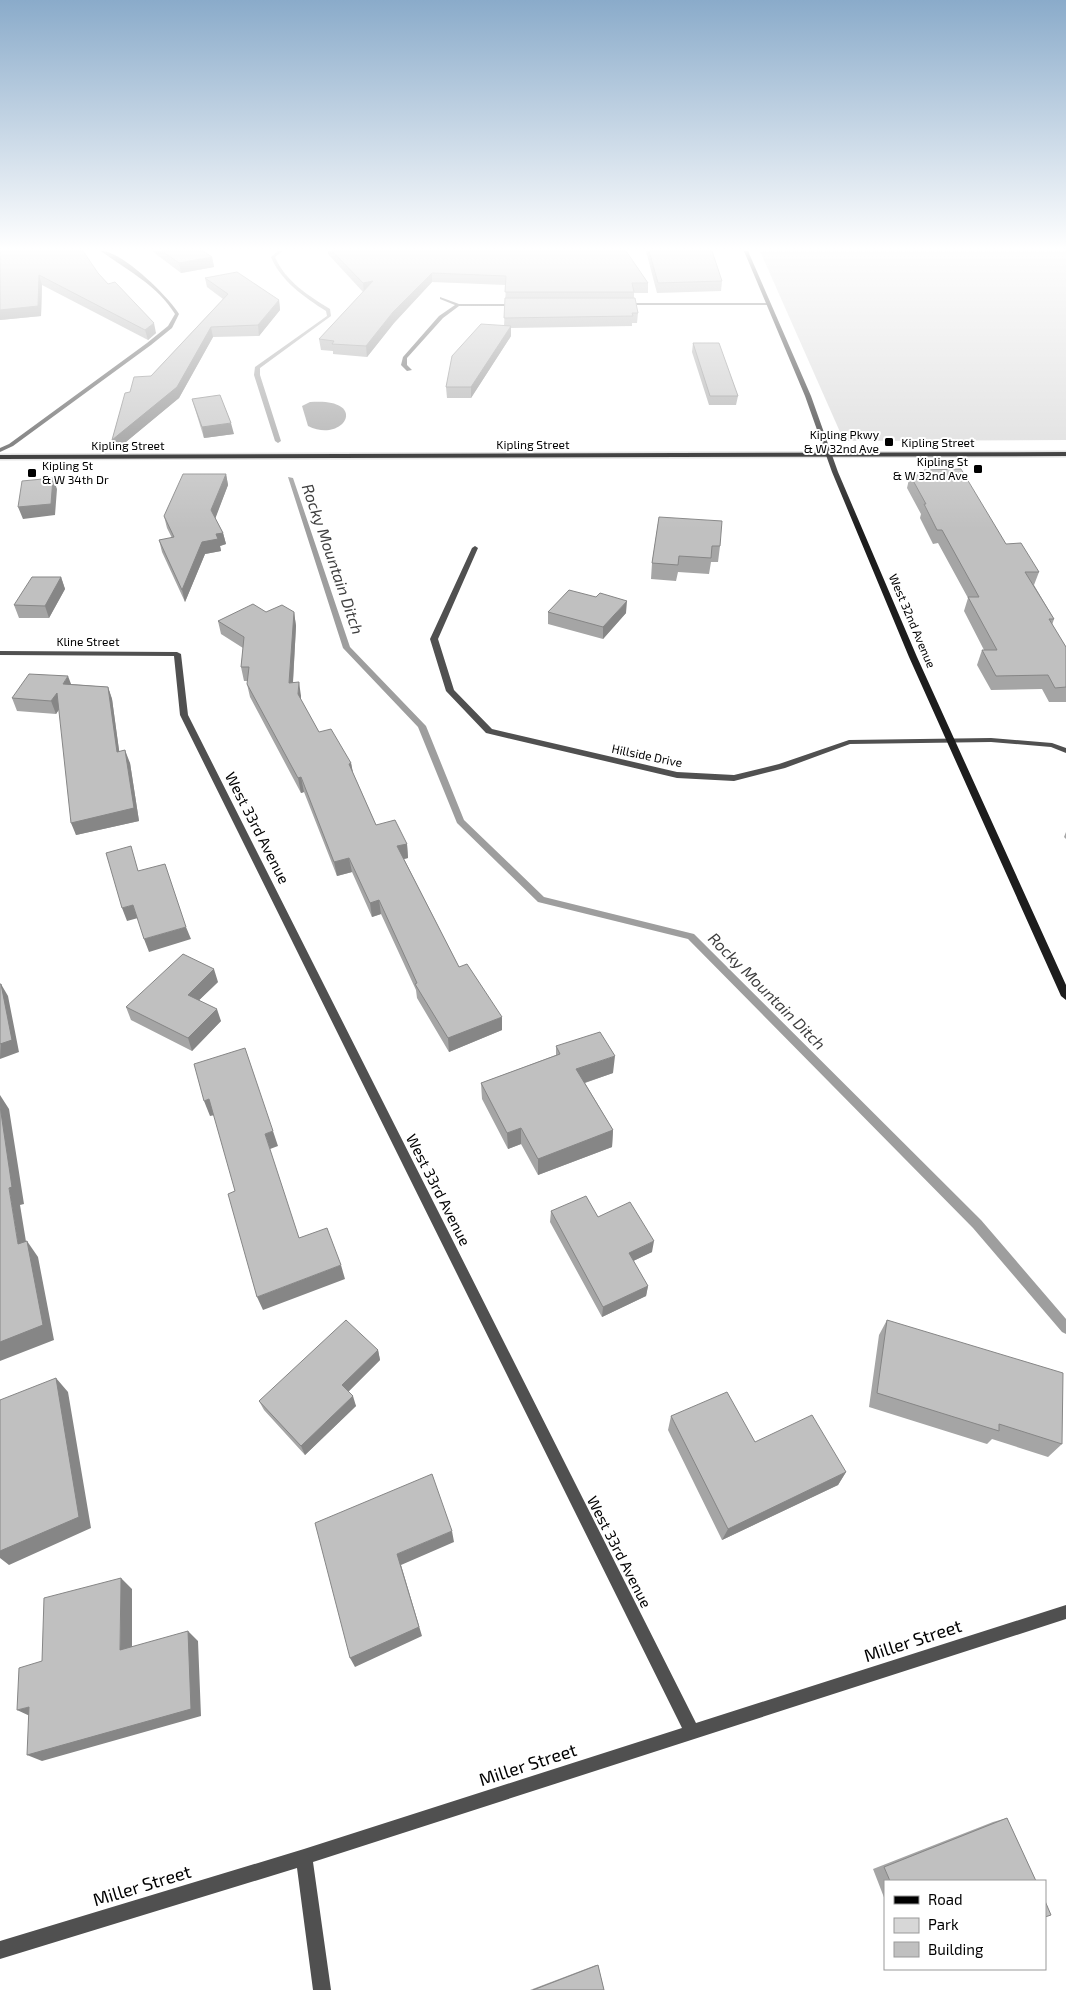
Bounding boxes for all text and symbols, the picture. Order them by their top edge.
place label: Kipling Pkwy & W 32nd Ave [804,427,880,455]
street label: Kipling Street [901,435,975,449]
marker: Kipling Pkwy & W 32nd Ave [883,436,895,448]
street label: Kipling Street [496,437,570,451]
street label: Kipling Street [91,438,165,452]
place label: Kipling St & W 32nd Ave [893,454,968,482]
place label: Kipling St & W 34th Dr [42,458,109,486]
marker: Kipling St & W 32nd Ave [972,463,984,475]
marker: Kipling St & W 34th Dr [26,467,38,479]
water label: Rocky Mountain Ditch [298,481,368,637]
street label: West 32nd Avenue [887,571,939,670]
street label: Kline Street [56,634,120,648]
street label: Hillside Drive [611,741,684,769]
street label: West 33rd Avenue [222,769,294,886]
water label: Rocky Mountain Ditch [704,928,830,1054]
street label: West 33rd Avenue [403,1131,475,1248]
street label: West 33rd Avenue [584,1493,656,1610]
street label: Miller Street [861,1614,964,1666]
street label: Miller Street [476,1738,579,1790]
street label: Miller Street [90,1860,194,1910]
legend [884,1880,1046,1970]
text: Road [928,1890,963,1908]
text: Park [928,1915,959,1933]
text: Building [928,1940,984,1958]

